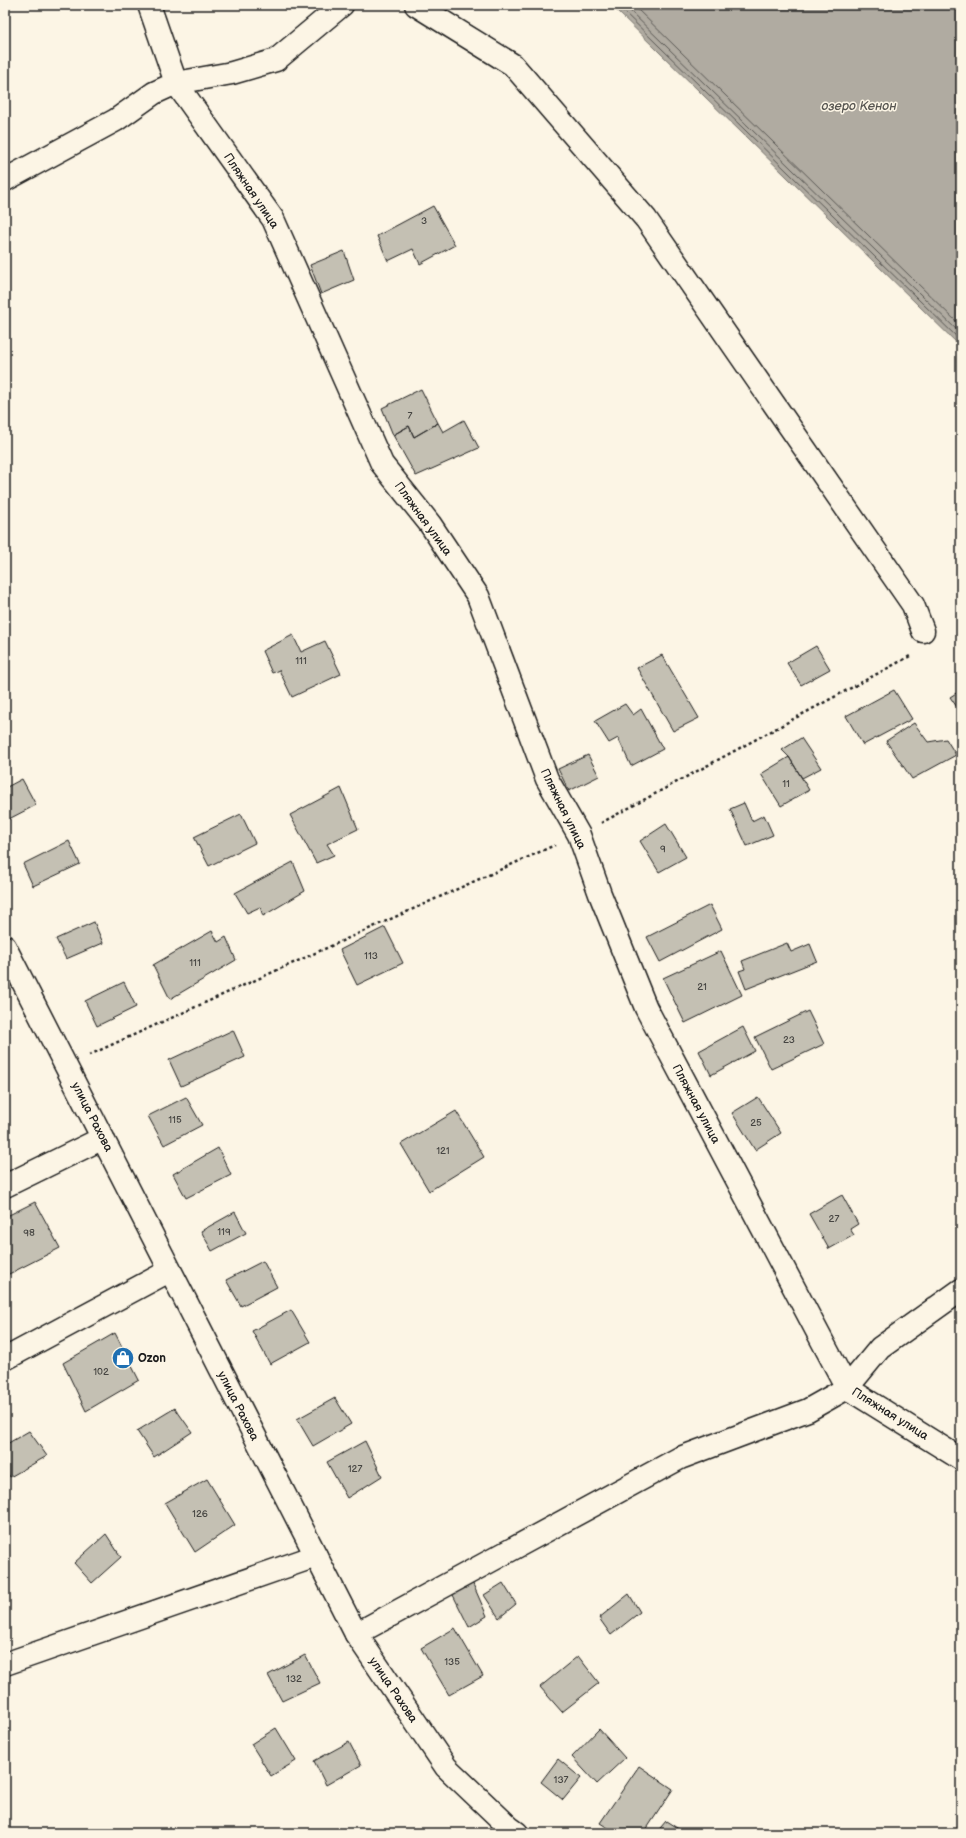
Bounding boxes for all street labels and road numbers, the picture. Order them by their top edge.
street label: Пляжная улица [220,150,282,232]
street label: Пляжная улица [391,479,455,559]
street label: Пляжная улица [537,766,589,852]
street label: Пляжная улица [669,1062,723,1146]
street label: улица Рахова [68,1080,116,1154]
street label: улица Рахова [214,1369,262,1443]
street label: Пляжная улица [849,1384,931,1444]
street label: улица Рахова [366,1654,420,1726]

